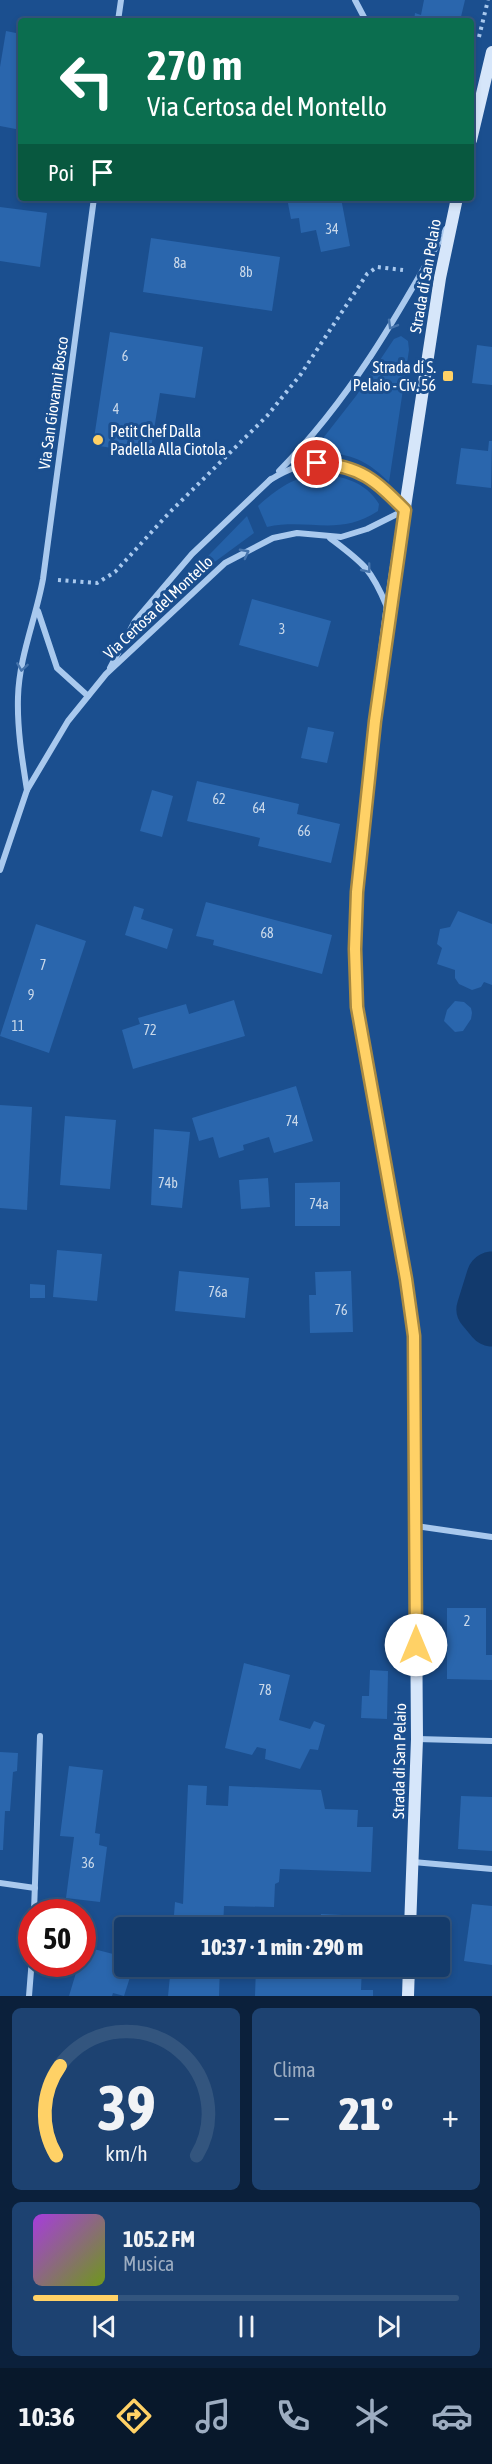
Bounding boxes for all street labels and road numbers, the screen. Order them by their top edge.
street label: Strada di San Pelaio [406,217,444,335]
street label: Via San Giovanni Bosco [35,335,71,471]
street label: Via Certosa del Montello [100,552,216,662]
street label: Strada di San Pelaio [389,1703,409,1819]

